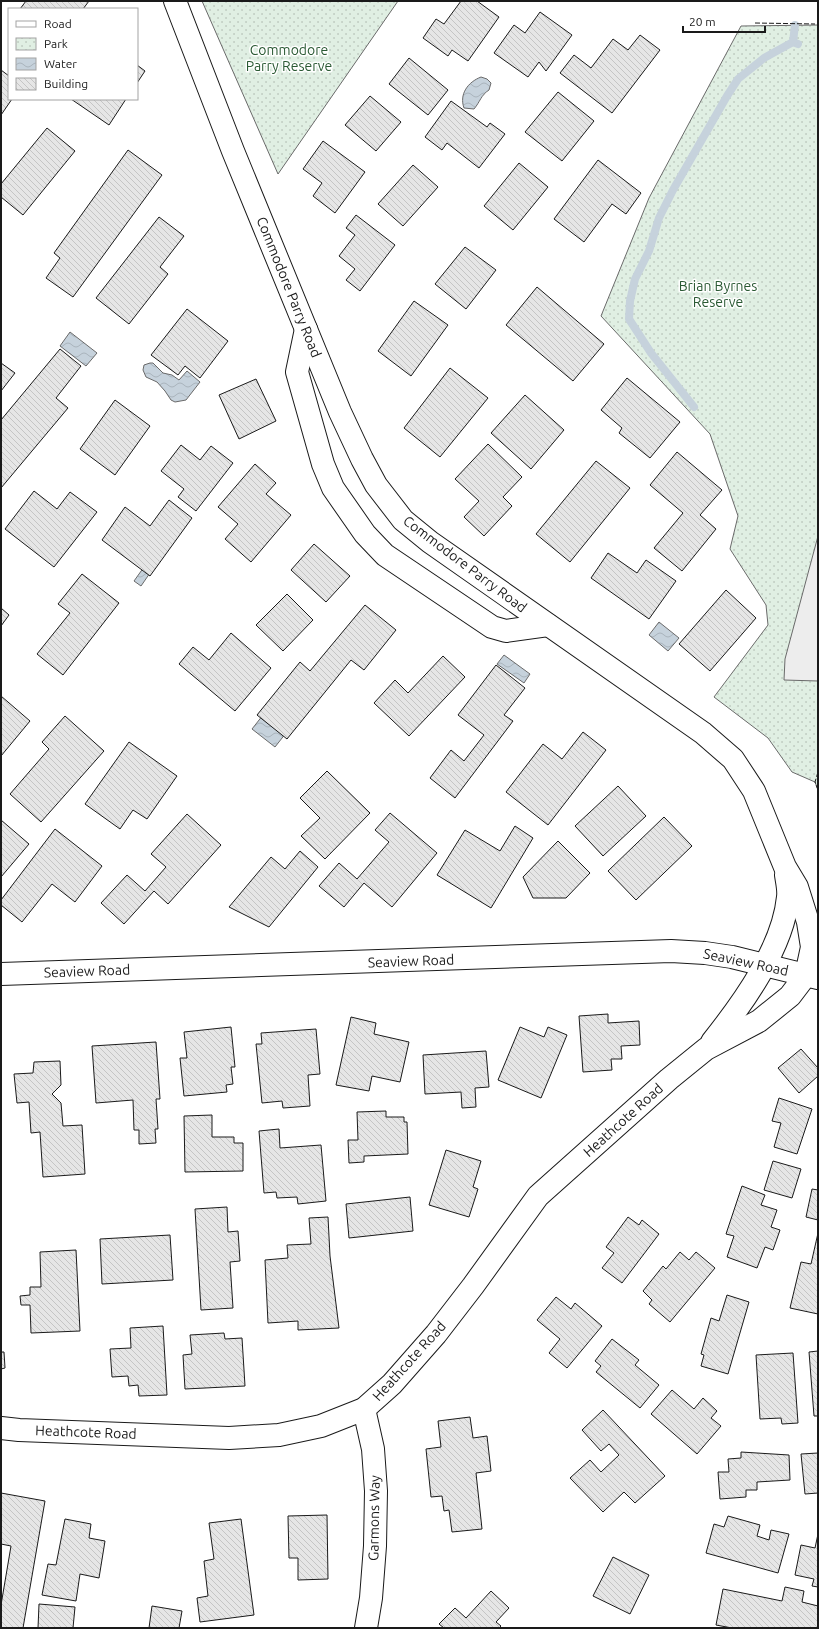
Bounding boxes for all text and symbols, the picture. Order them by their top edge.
legend [8,8,138,100]
scale bar [683,8,765,34]
text: 20 m [689,15,716,28]
text: Road [44,17,72,30]
text: Park [44,37,68,50]
park label: Commodore Parry Reserve [246,42,332,74]
text: Water [44,57,77,70]
text: Building [44,77,88,90]
street label: Commodore Parry Road [253,214,325,360]
park label: Brian Byrnes Reserve [679,278,757,310]
street label: Commodore Parry Road [400,512,530,616]
street label: Seaview Road [702,945,790,979]
street label: Seaview Road [367,951,455,971]
street label: Seaview Road [43,961,131,981]
street label: Heathcote Road [580,1080,666,1160]
street label: Heathcote Road [369,1318,449,1404]
street label: Heathcote Road [35,1422,137,1442]
street label: Garmons Way [365,1475,383,1561]

